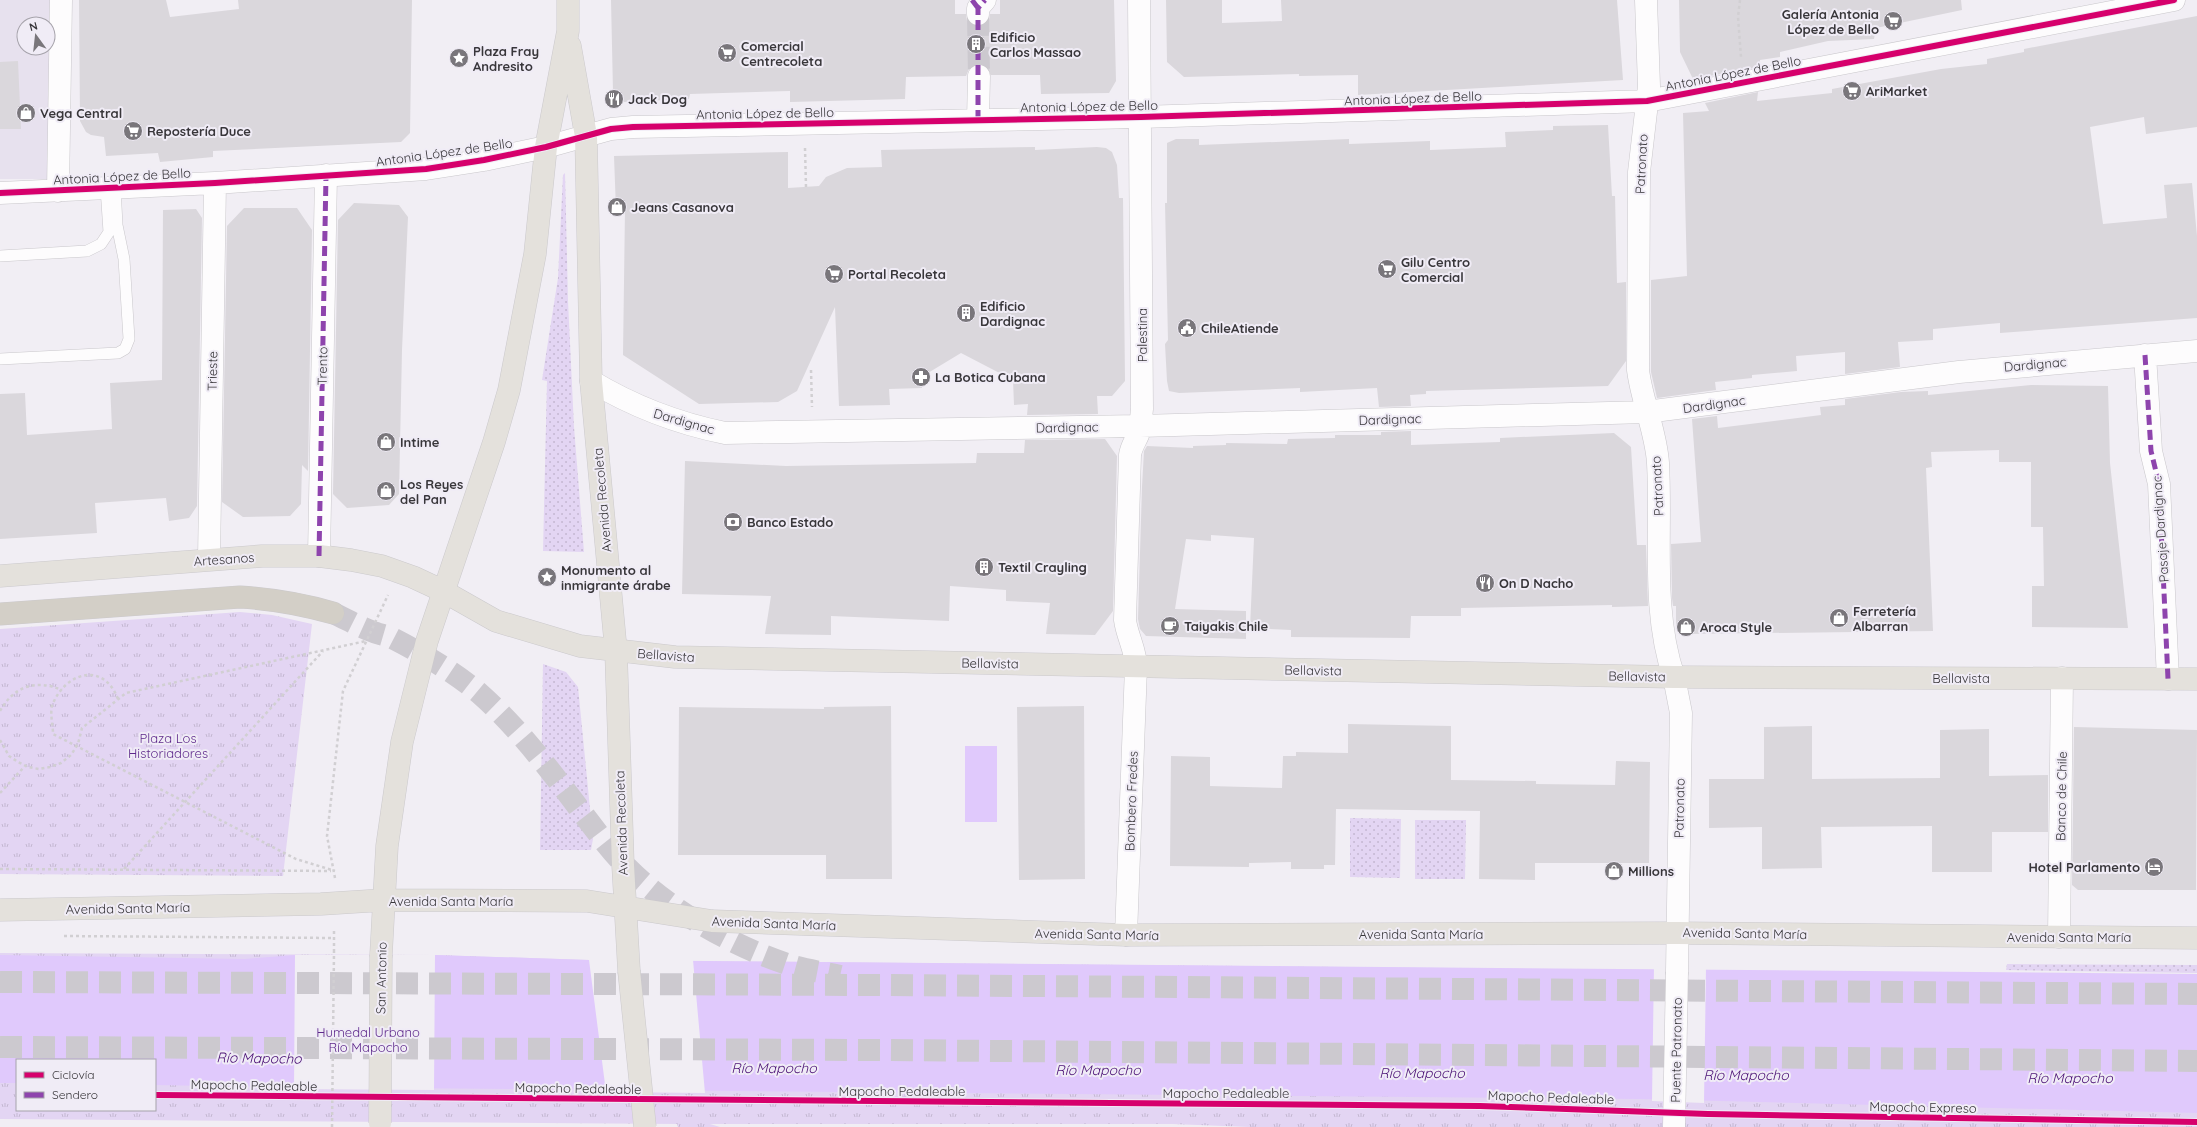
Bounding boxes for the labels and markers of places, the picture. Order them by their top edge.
place label: Galería Antonia López de Bello [1782,6,1879,37]
supermarket icon: Galería Antonia López de Bello [1882,10,1904,32]
place label: Edificio Carlos Massao [990,29,1081,60]
building icon: Edificio Carlos Massao [965,33,987,55]
place label: Comercial Centrecoleta [741,38,822,69]
supermarket icon: Comercial Centrecoleta [716,42,738,64]
place label: Plaza Fray Andresito [473,43,539,74]
place icon: Plaza Fray Andresito [448,47,470,69]
supermarket icon: AriMarket [1841,80,1863,102]
place label: AriMarket [1866,83,1928,99]
restaurant icon: Jack Dog [603,88,625,110]
place label: Jack Dog [628,91,687,107]
shop icon: Vega Central [15,102,37,124]
place label: Vega Central [40,105,122,121]
supermarket icon: Repostería Duce [122,120,144,142]
place label: Repostería Duce [147,123,251,139]
shop icon: Jeans Casanova [606,196,628,218]
place label: Jeans Casanova [631,199,734,215]
place label: Gilu Centro Comercial [1401,254,1470,285]
supermarket icon: Gilu Centro Comercial [1376,258,1398,280]
supermarket icon: Portal Recoleta [823,263,845,285]
place label: Portal Recoleta [848,266,946,282]
place label: Edificio Dardignac [980,298,1045,329]
building icon: Edificio Dardignac [955,302,977,324]
public building icon: ChileAtiende [1176,317,1198,339]
place label: ChileAtiende [1201,320,1279,336]
pharmacy icon: La Botica Cubana [910,366,932,388]
place label: La Botica Cubana [935,369,1046,385]
shop icon: Intime [375,431,397,453]
place label: Intime [400,434,440,450]
place label: Los Reyes del Pan [400,476,463,507]
shop icon: Los Reyes del Pan [375,480,397,502]
bank icon: Banco Estado [722,511,744,533]
place label: Banco Estado [747,514,833,530]
building icon: Textil Crayling [973,556,995,578]
place label: Textil Crayling [998,559,1087,575]
place label: Monumento al inmigrante árabe [561,562,671,593]
place icon: Monumento al inmigrante árabe [536,566,558,588]
restaurant icon: On D Nacho [1474,572,1496,594]
place label: On D Nacho [1499,575,1573,591]
place label: Ferretería Albarran [1853,603,1916,634]
shop icon: Ferretería Albarran [1828,607,1850,629]
cafe icon: Taiyakis Chile [1159,615,1181,637]
shop icon: Aroca Style [1675,616,1697,638]
place label: Taiyakis Chile [1184,618,1268,634]
place label: Aroca Style [1700,619,1772,635]
hotel icon: Hotel Parlamento [2143,856,2165,878]
place label: Hotel Parlamento [2028,859,2140,875]
shop icon: Millions [1603,860,1625,882]
place label: Millions [1628,863,1674,879]

